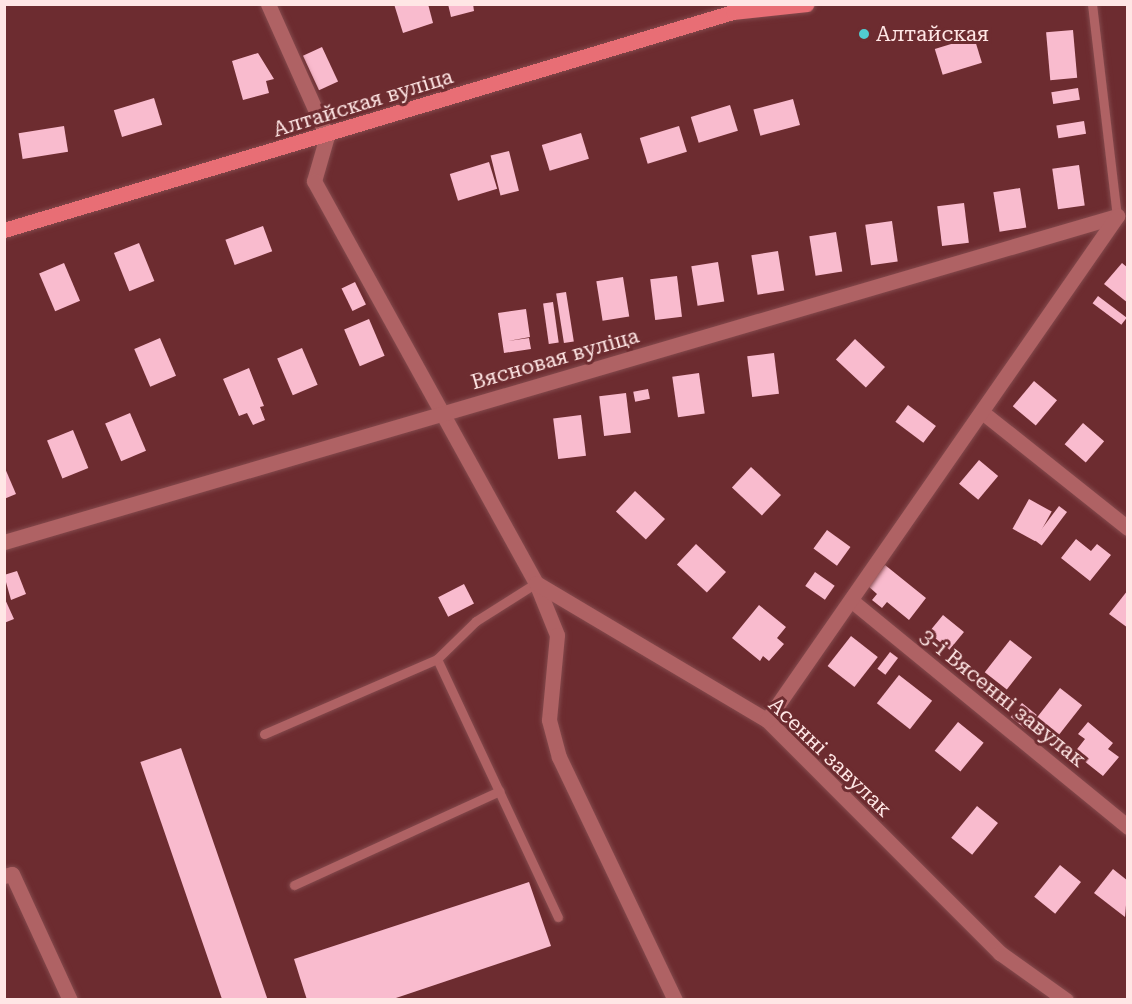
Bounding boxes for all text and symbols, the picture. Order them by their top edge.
place label: Алтайская [876,21,989,47]
marker: Алтайская [857,27,871,41]
street label: Алтайская вуліца [270,64,456,142]
street label: Вясновая вуліца [468,323,642,395]
street label: 3-і Вясенні завулак [915,624,1091,772]
street label: Асенні завулак [763,692,897,822]

